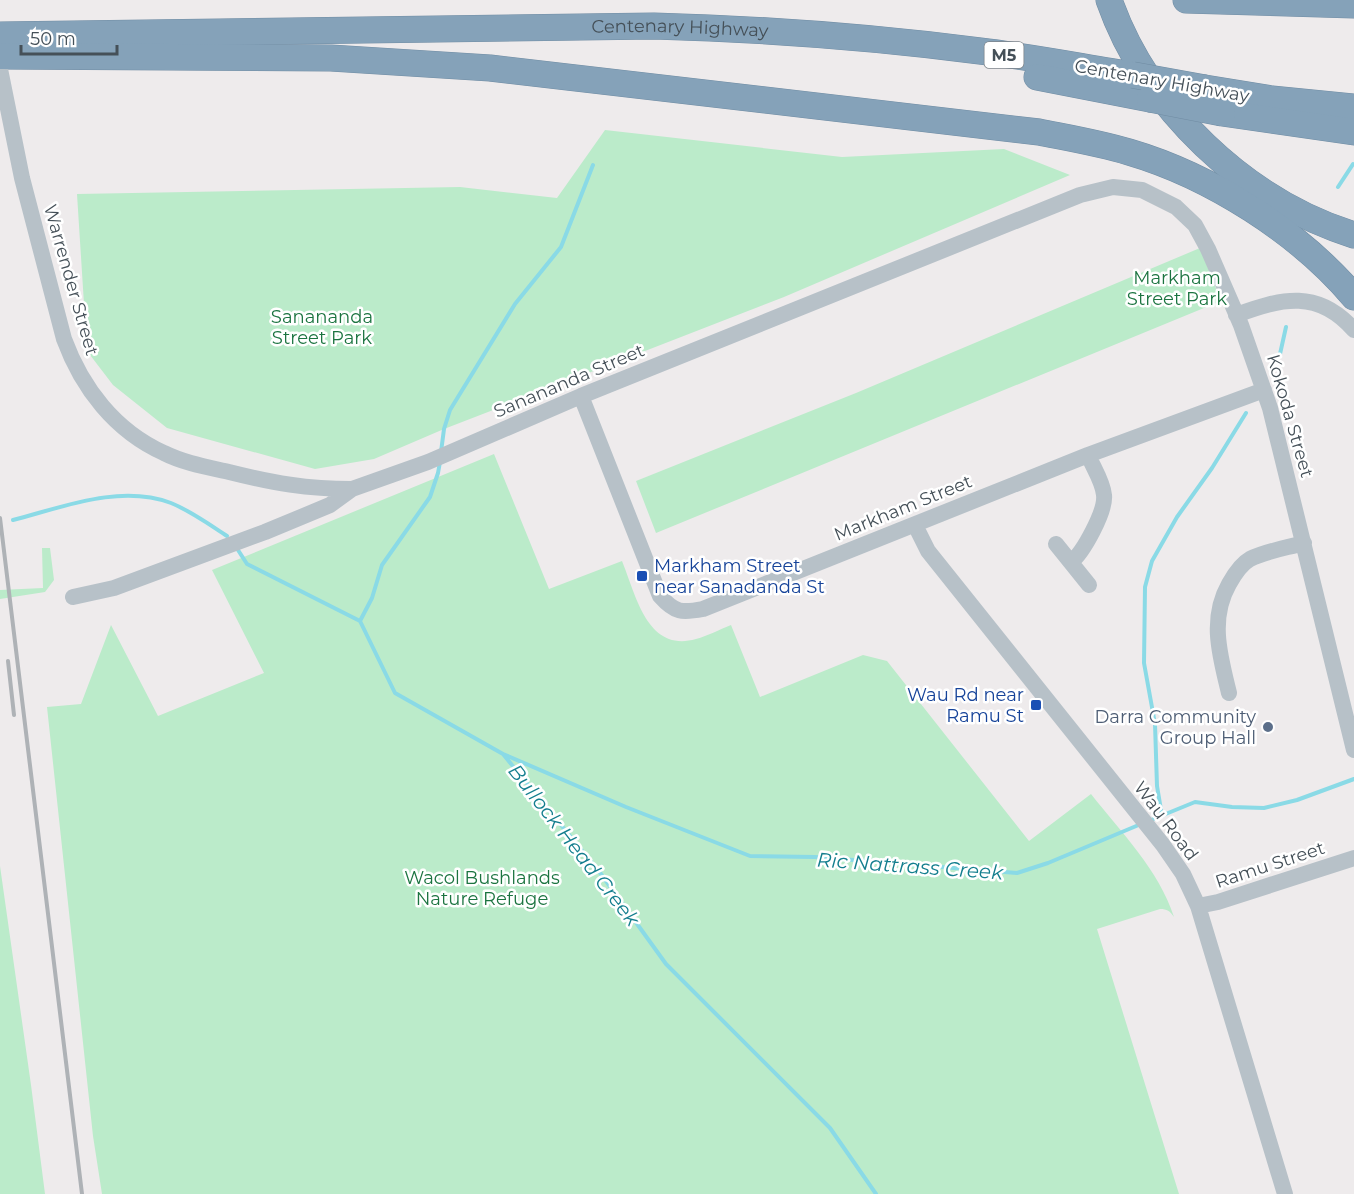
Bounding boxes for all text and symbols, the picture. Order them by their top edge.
street label: Centenary Highway [591,15,769,42]
scale bar [21,18,117,56]
text: 50 m [30,28,76,50]
road number: M5 [984,42,1024,68]
street label: Centenary Highway [1073,55,1251,107]
street label: Warrender Street [39,202,103,358]
park label: Markham Street Park [1127,267,1227,310]
park label: Sanananda Street Park [271,306,373,349]
street label: Sanananda Street [490,339,648,423]
street label: Kokoda Street [1262,352,1318,480]
street label: Markham Street [831,470,975,546]
place label: Markham Street near Sanadanda St [654,555,825,598]
marker: Markham Street near Sanadanda St [635,569,649,583]
place label: Wau Rd near Ramu St [907,684,1024,727]
marker: Wau Rd near Ramu St [1029,698,1043,712]
place label: Darra Community Group Hall [1094,706,1256,749]
marker: Darra Community Group Hall [1261,720,1275,734]
water label: Bullock Head Creek [503,759,645,932]
street label: Wau Road [1129,777,1203,865]
street label: Ramu Street [1212,837,1328,893]
water label: Ric Nattrass Creek [816,848,1005,885]
park label: Wacol Bushlands Nature Refuge [404,867,560,910]

